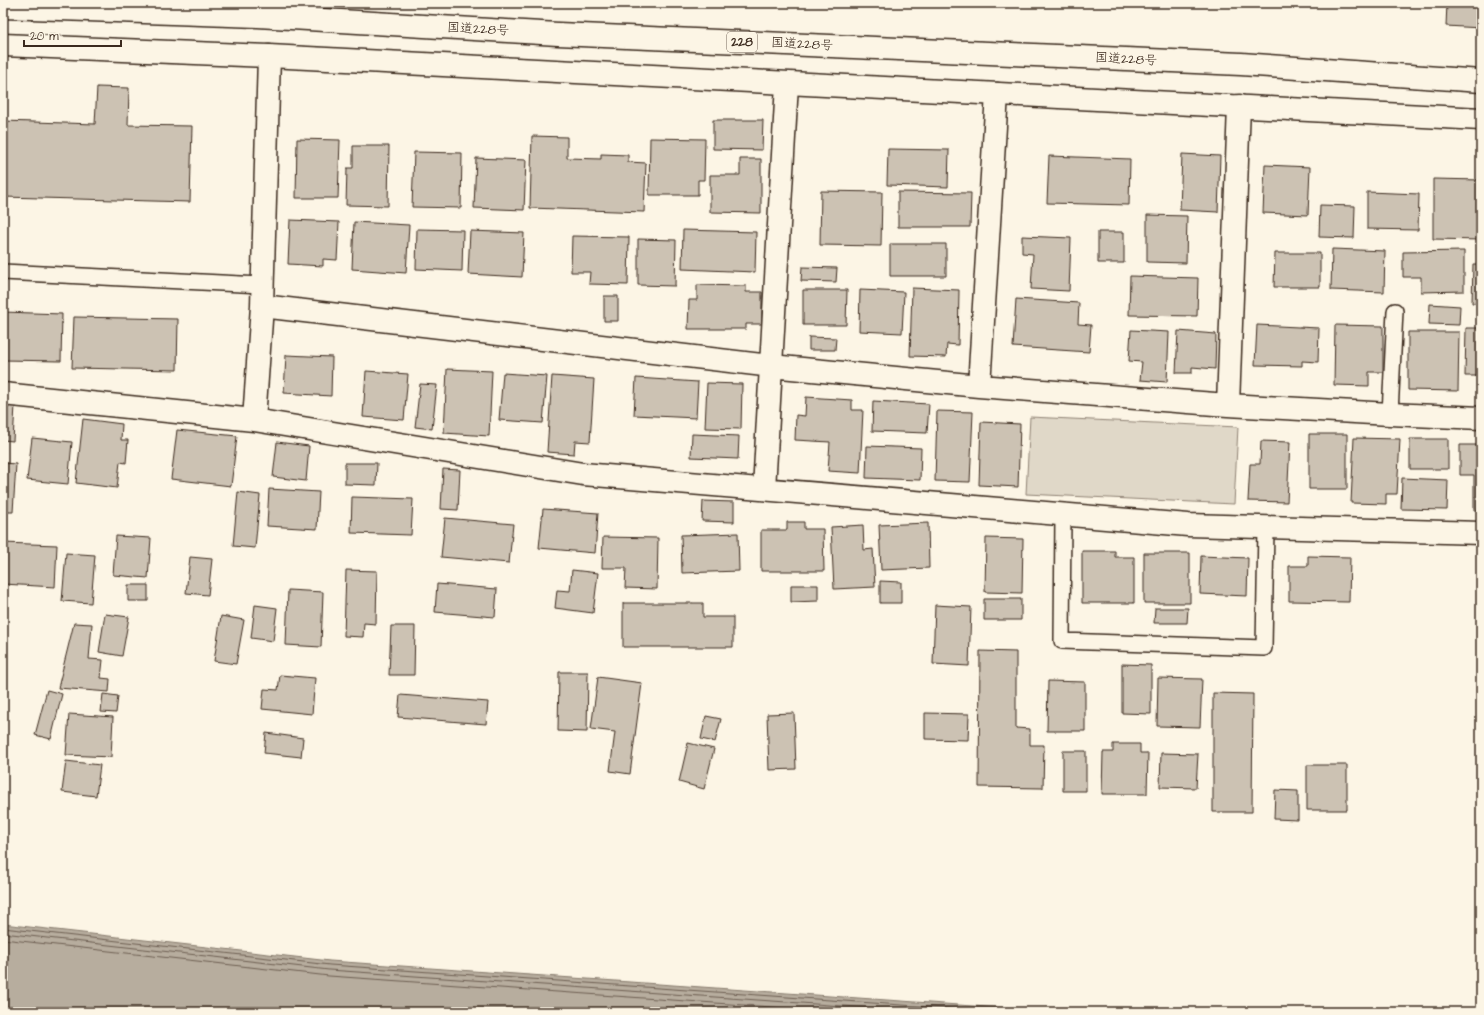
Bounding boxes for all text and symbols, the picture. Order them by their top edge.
street label: 国道228号 [446,18,510,40]
scale bar [24,22,121,48]
text: 20 m [30,28,59,45]
road number: 228 [727,32,757,52]
street label: 国道228号 [770,33,834,55]
street label: 国道228号 [1094,48,1158,70]

